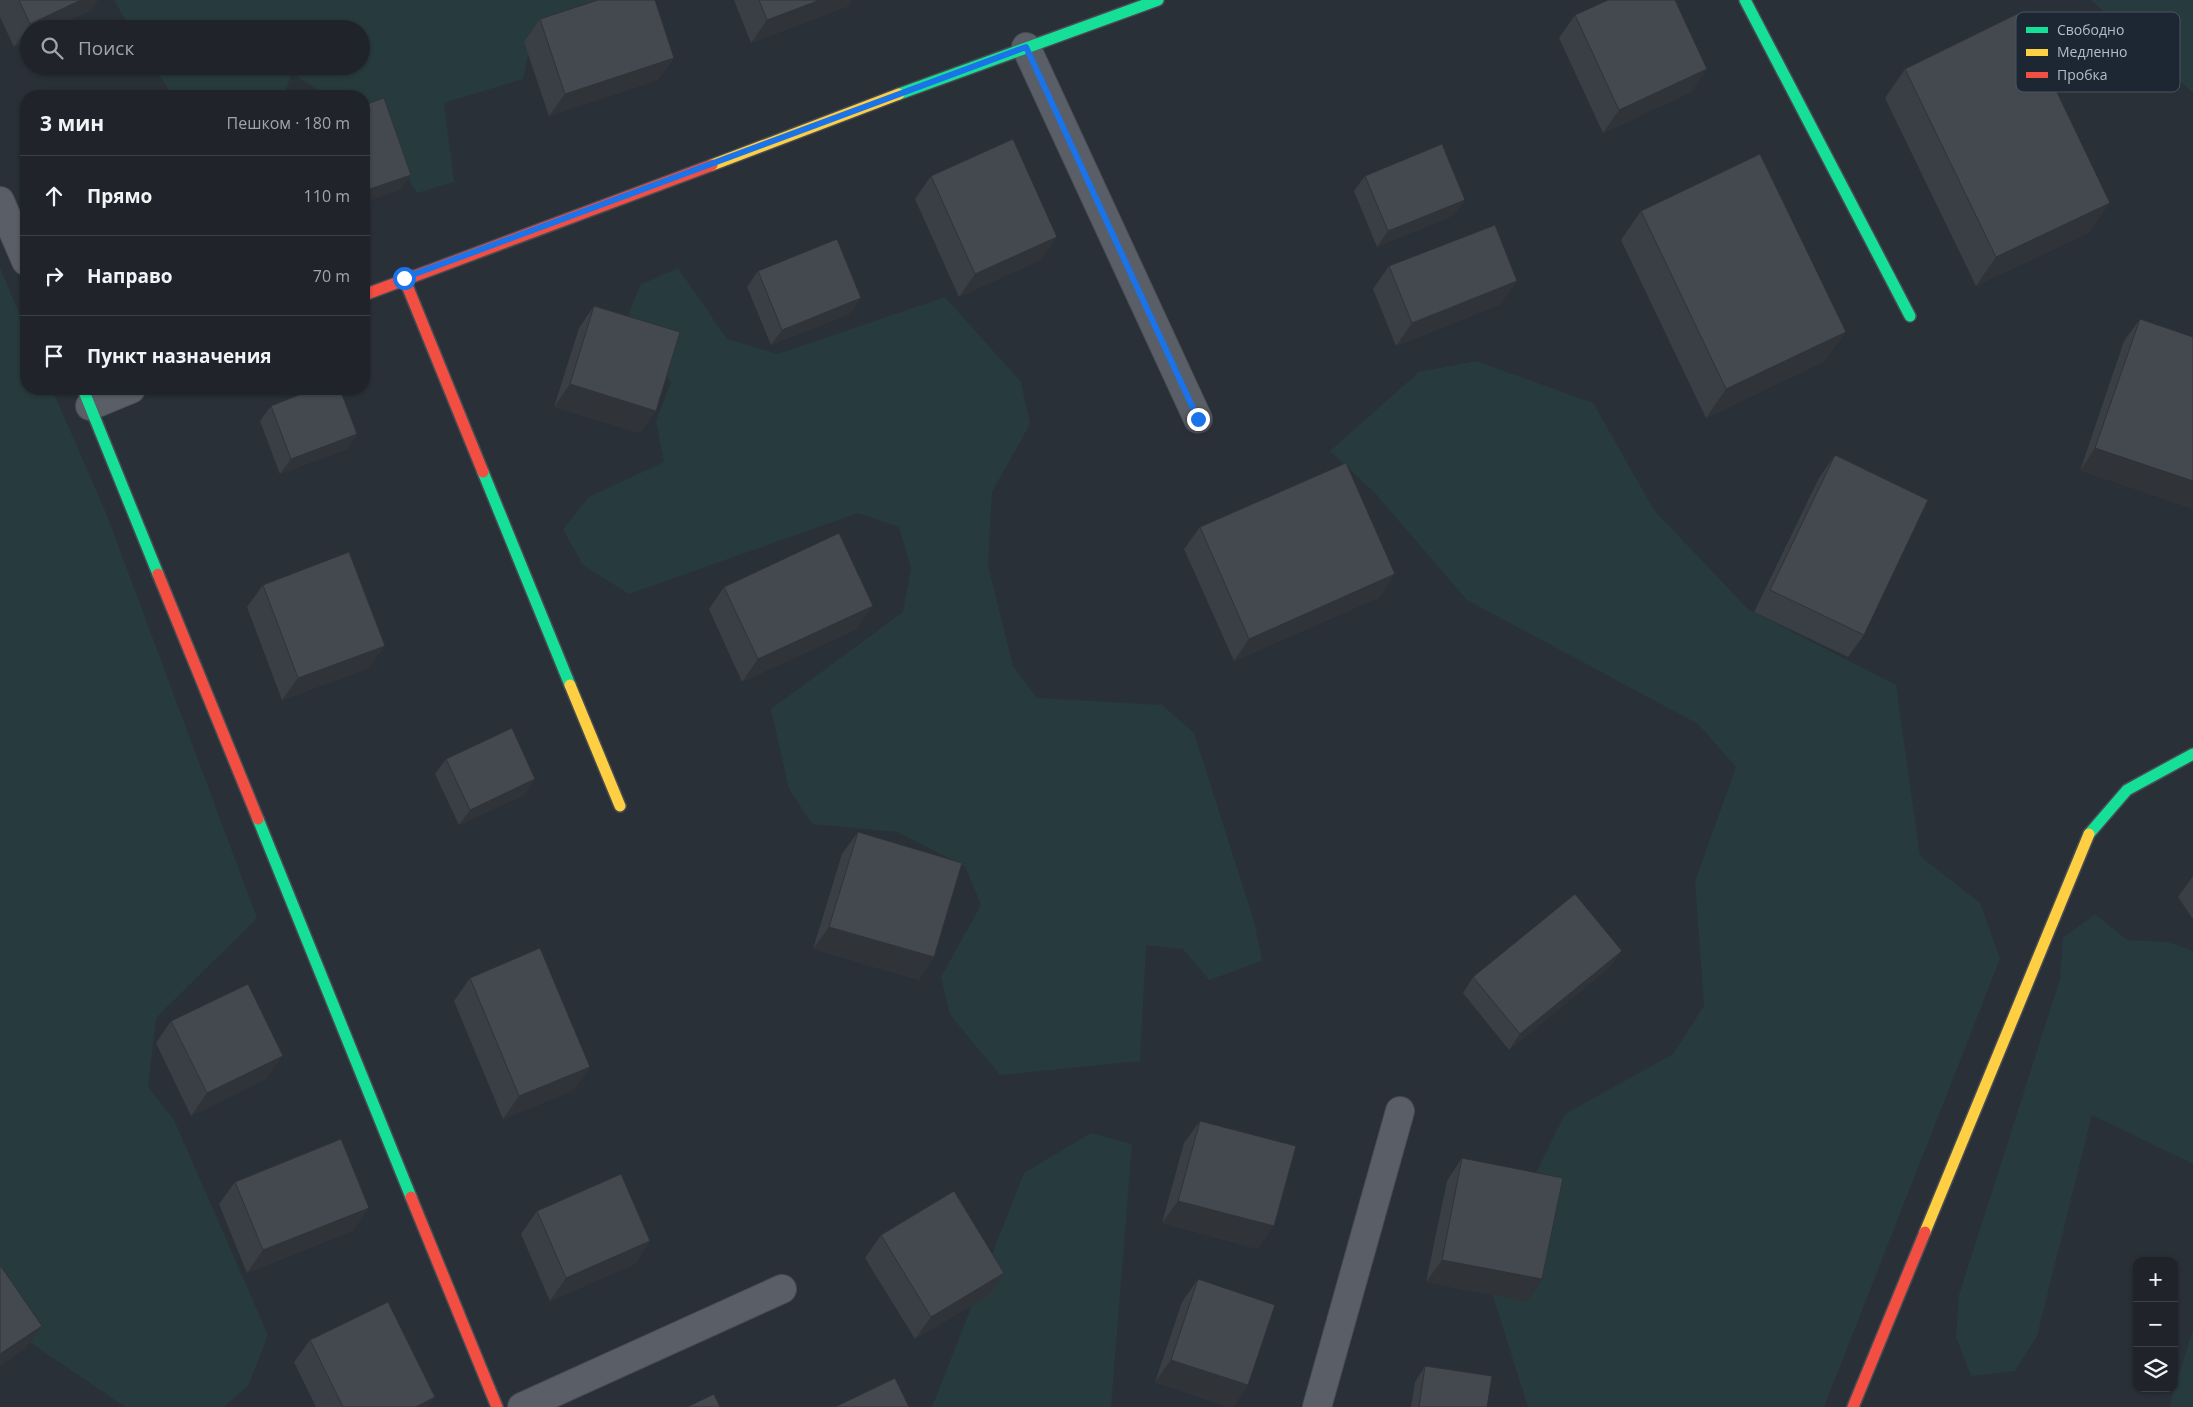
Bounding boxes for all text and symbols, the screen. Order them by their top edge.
legend [2016,12,2180,92]
search box [20,20,370,75]
text: Свободно [2057,20,2124,39]
icon: search [38,34,66,62]
text: Поиск [78,35,134,61]
text: Медленно [2057,42,2128,61]
text: Пробка [2057,65,2108,84]
text: 3 мин [40,109,104,137]
text: Пешком · 180 m [227,112,350,134]
icon: ahead [40,182,68,210]
text: Прямо [87,183,152,209]
text: 110 m [304,185,350,207]
icon: right [40,262,68,290]
text: Направо [87,263,173,289]
text: 70 m [313,265,350,287]
route start [393,267,416,290]
icon: arrive [40,342,68,370]
text: Пункт назначения [87,343,272,369]
route end [1187,408,1210,431]
map controls [2133,1257,2178,1392]
button: + [2133,1257,2178,1302]
button: − [2133,1302,2178,1347]
button: layers [2133,1347,2178,1392]

